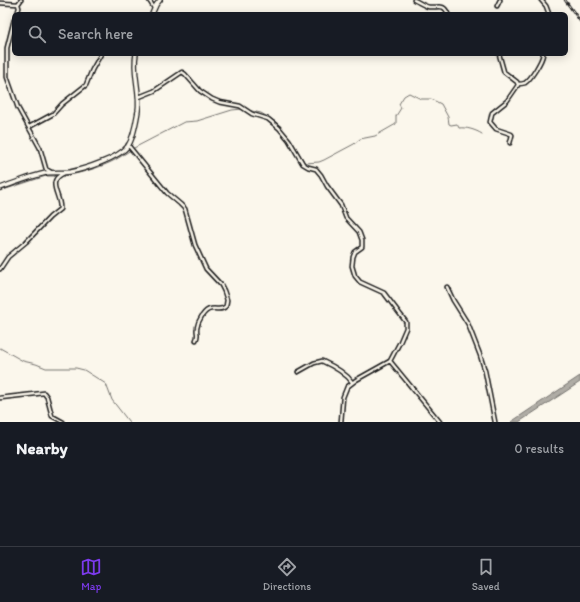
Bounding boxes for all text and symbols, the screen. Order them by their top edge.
search box [12,12,568,56]
icon: search [26,23,48,45]
text: Search here [58,25,133,43]
text: Nearby [16,438,68,458]
text: 0 results [514,441,564,456]
tab: Map [80,556,102,593]
tab: Directions [263,556,311,593]
tab: Saved [472,556,500,593]

